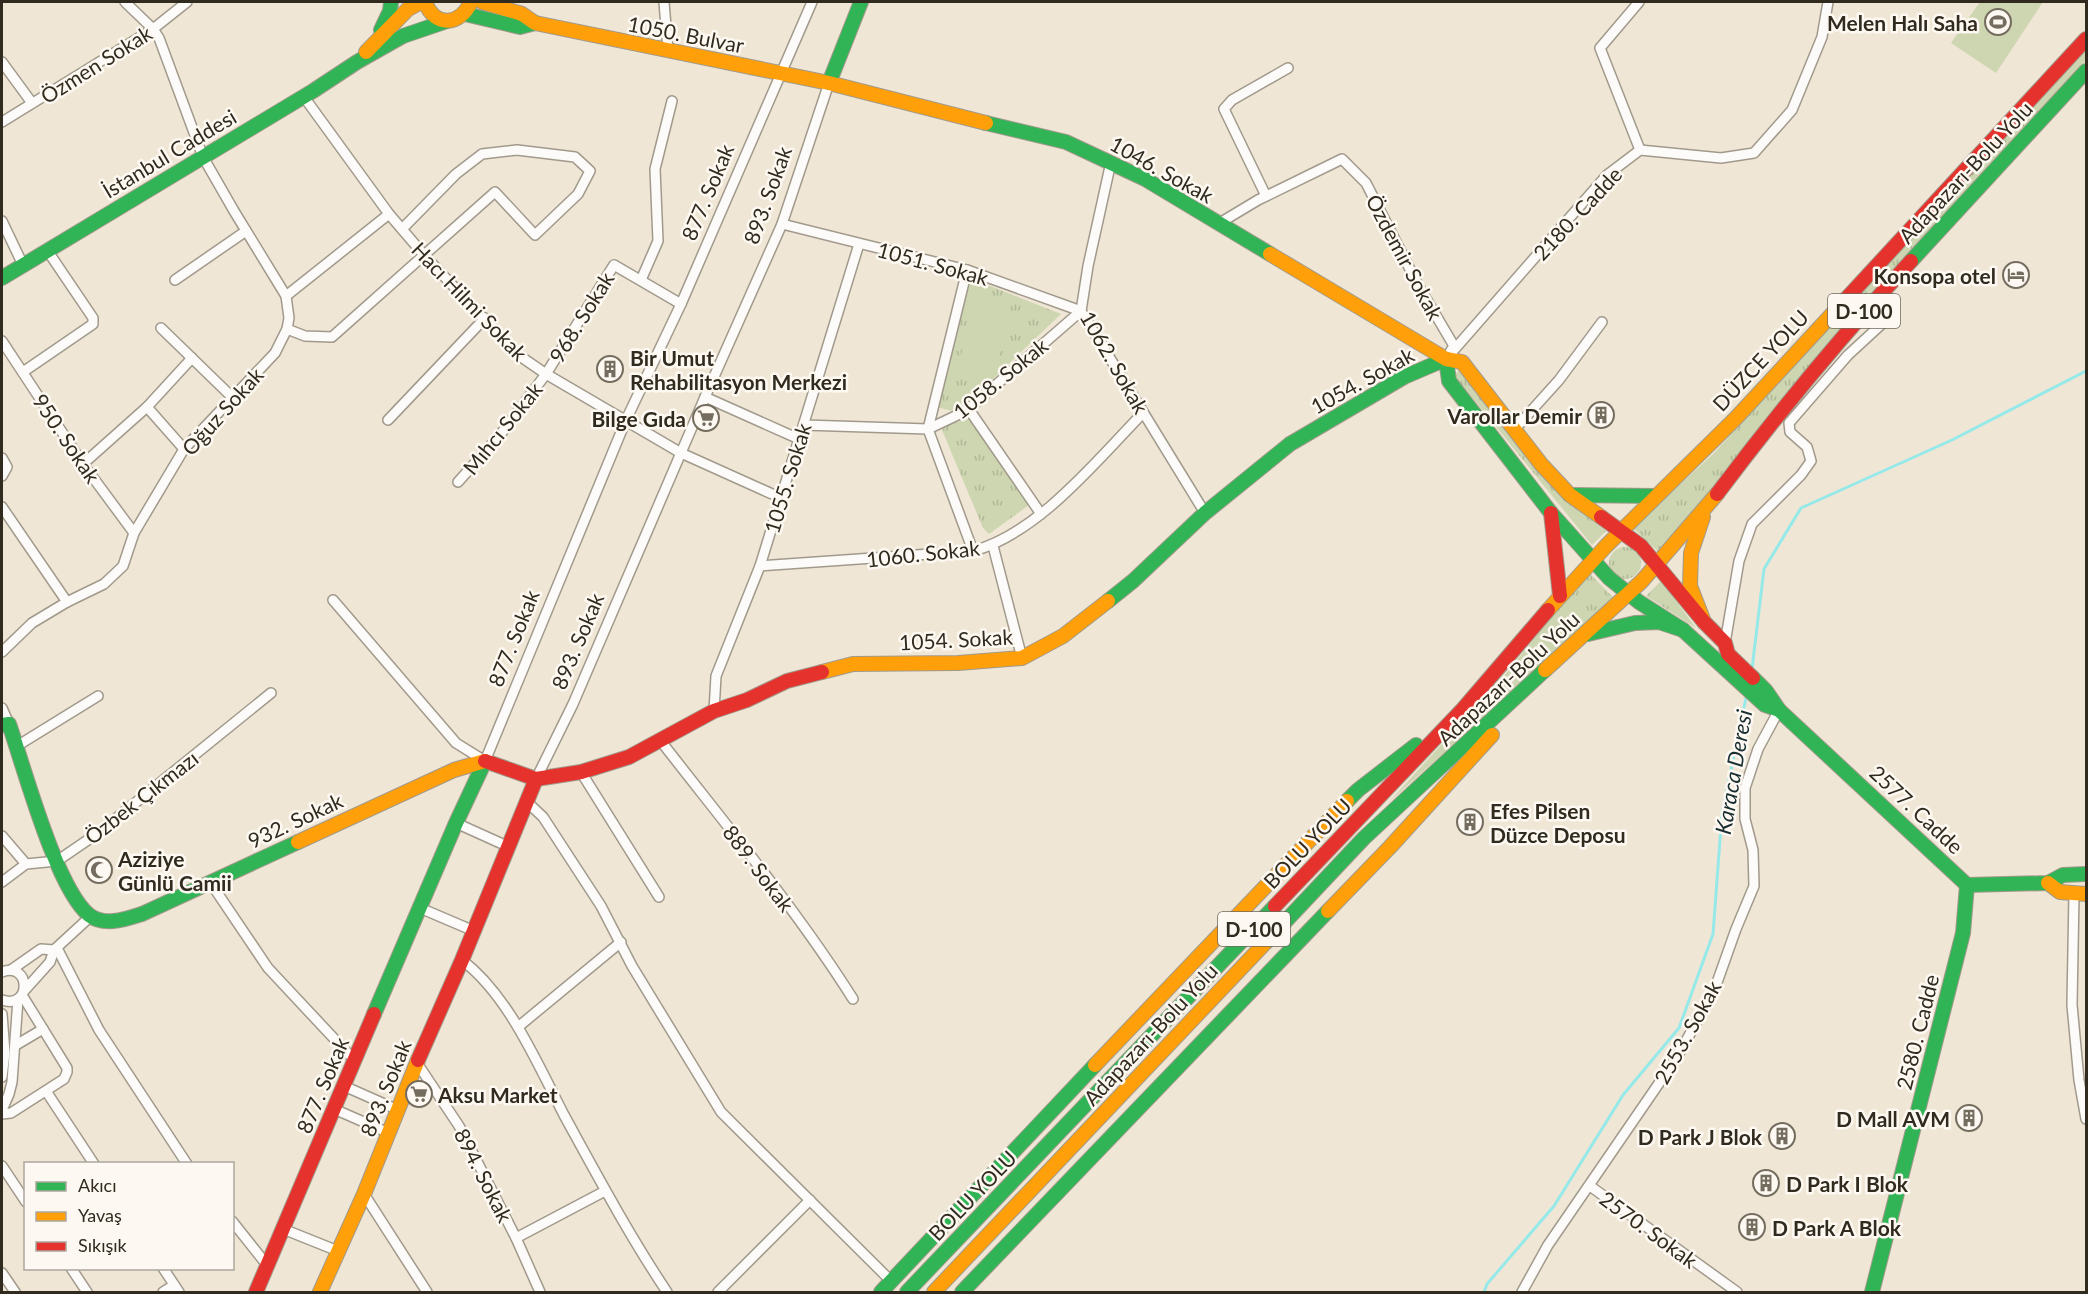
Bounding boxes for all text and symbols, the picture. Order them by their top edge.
sports icon: Melen Halı Saha [1983,7,2013,37]
street label: 1050. Bulvar [626,10,747,58]
place label: Melen Halı Saha [1827,10,1978,35]
street label: Özmen Sokak [36,20,157,108]
street label: Adapazarı-Bolu Yolu [1893,96,2037,248]
street label: İstanbul Caddesi [98,103,240,203]
street label: 1046. Sokak [1106,130,1218,208]
street label: 877. Sokak [676,140,739,244]
street label: 893. Sokak [738,143,796,247]
street label: 2180. Cadde [1528,161,1626,265]
street label: Özdemir Sokak [1361,190,1449,324]
street label: 1051. Sokak [875,236,992,290]
street label: Hacı Hilmi Sokak [407,237,533,366]
hotel icon: Konsopa otel [2001,260,2031,290]
place label: Konsopa otel [1873,263,1996,288]
street label: 968. Sokak [543,267,619,367]
road number: D-100 [1828,294,1900,328]
street label: DÜZCE YOLU [1707,304,1813,416]
street label: 1062. Sokak [1076,306,1155,418]
street label: 1058. Sokak [948,332,1052,424]
street label: 1054. Sokak [1306,341,1418,419]
place label: Bir Umut Rehabilitasyon Merkezi [630,345,847,394]
building icon: Bir Umut Rehabilitasyon Merkezi [595,354,625,384]
street label: Oğuz Sokak [176,362,268,460]
street label: Mıhcı Sokak [457,377,547,479]
street label: 950. Sokak [28,389,106,487]
building icon: Varollar Demir [1586,400,1616,430]
supermarket icon: Bilge Gıda [691,403,721,433]
place label: Varollar Demir [1446,403,1582,428]
place label: Bilge Gıda [591,406,686,431]
street label: 1055. Sokak [758,419,816,536]
street label: 1060. Sokak [865,535,981,571]
street label: 877. Sokak [482,586,544,690]
street label: 893. Sokak [546,589,609,693]
street label: Adapazarı-Bolu Yolu [1432,606,1584,750]
street label: 1054. Sokak [898,624,1014,654]
water label: Karaca Deresi [1709,708,1757,836]
street label: Özbek Çıkmazı [79,745,203,849]
street label: 2577. Cadde [1865,760,1969,858]
street label: 932. Sokak [244,787,347,853]
street label: BOLU YOLU [1258,793,1356,893]
place label: Efes Pilsen Düzce Deposu [1490,798,1626,847]
building icon: Efes Pilsen Düzce Deposu [1455,807,1485,837]
street label: 889. Sokak [718,820,800,916]
place label: Aziziye Günlü Camii [117,846,232,895]
mosque icon: Aziziye Günlü Camii [84,855,114,885]
road number: D-100 [1218,912,1290,946]
street label: Adapazarı-Bolu Yolu [1078,958,1222,1110]
street label: 2580. Cadde [1891,972,1943,1092]
street label: 2553. Sokak [1648,976,1726,1088]
street label: 877. Sokak [291,1033,354,1137]
street label: 893. Sokak [354,1036,416,1140]
supermarket icon: Aksu Market [404,1079,434,1109]
place label: Aksu Market [437,1082,558,1107]
building icon: D Mall AVM [1954,1103,1984,1133]
place label: D Mall AVM [1836,1106,1950,1131]
building icon: D Park J Blok [1767,1121,1797,1151]
street label: 894. Sokak [450,1124,518,1226]
place label: D Park J Blok [1638,1124,1763,1149]
street label: BOLU YOLU [923,1145,1021,1245]
legend [24,1162,234,1270]
building icon: D Park I Blok [1751,1168,1781,1198]
place label: D Park I Blok [1786,1171,1909,1196]
text: Akıcı [78,1174,117,1196]
street label: 2570. Sokak [1596,1185,1703,1273]
text: Yavaş [78,1204,122,1226]
building icon: D Park A Blok [1737,1212,1767,1242]
place label: D Park A Blok [1772,1215,1902,1240]
text: Sıkışık [78,1234,128,1256]

